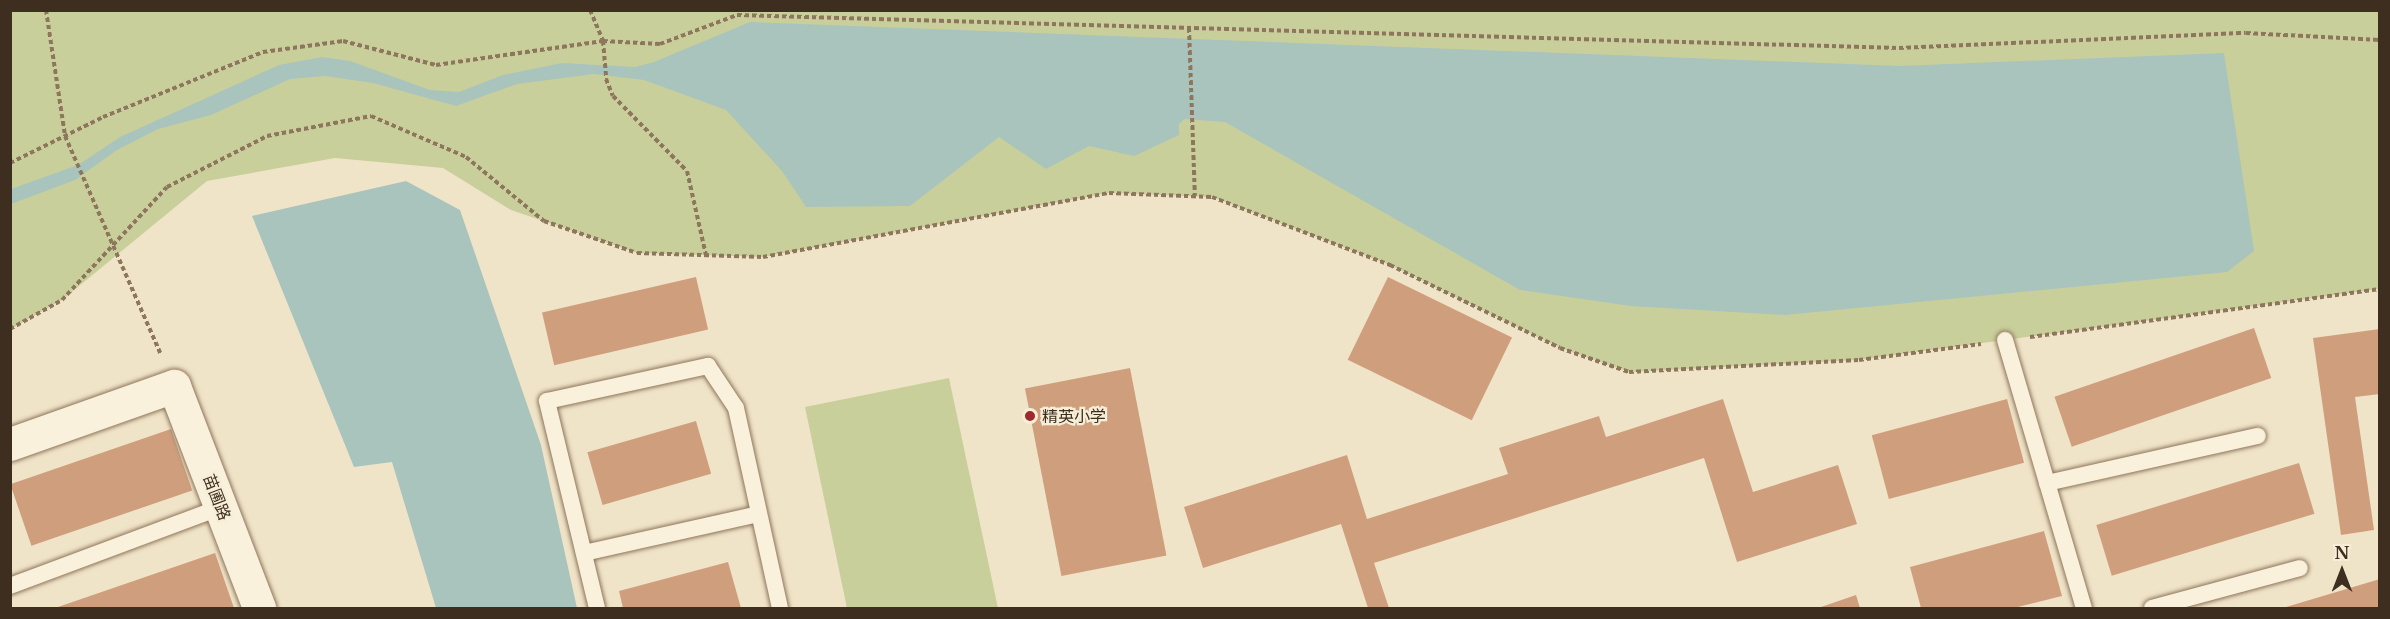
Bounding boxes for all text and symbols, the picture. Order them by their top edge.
place label: 精英小学 [1042,406,1106,426]
marker: 精英小学 [1023,409,1037,423]
street label: 苗圃路 [199,471,235,523]
north arrow [2312,541,2372,601]
text: N [2334,543,2350,563]

